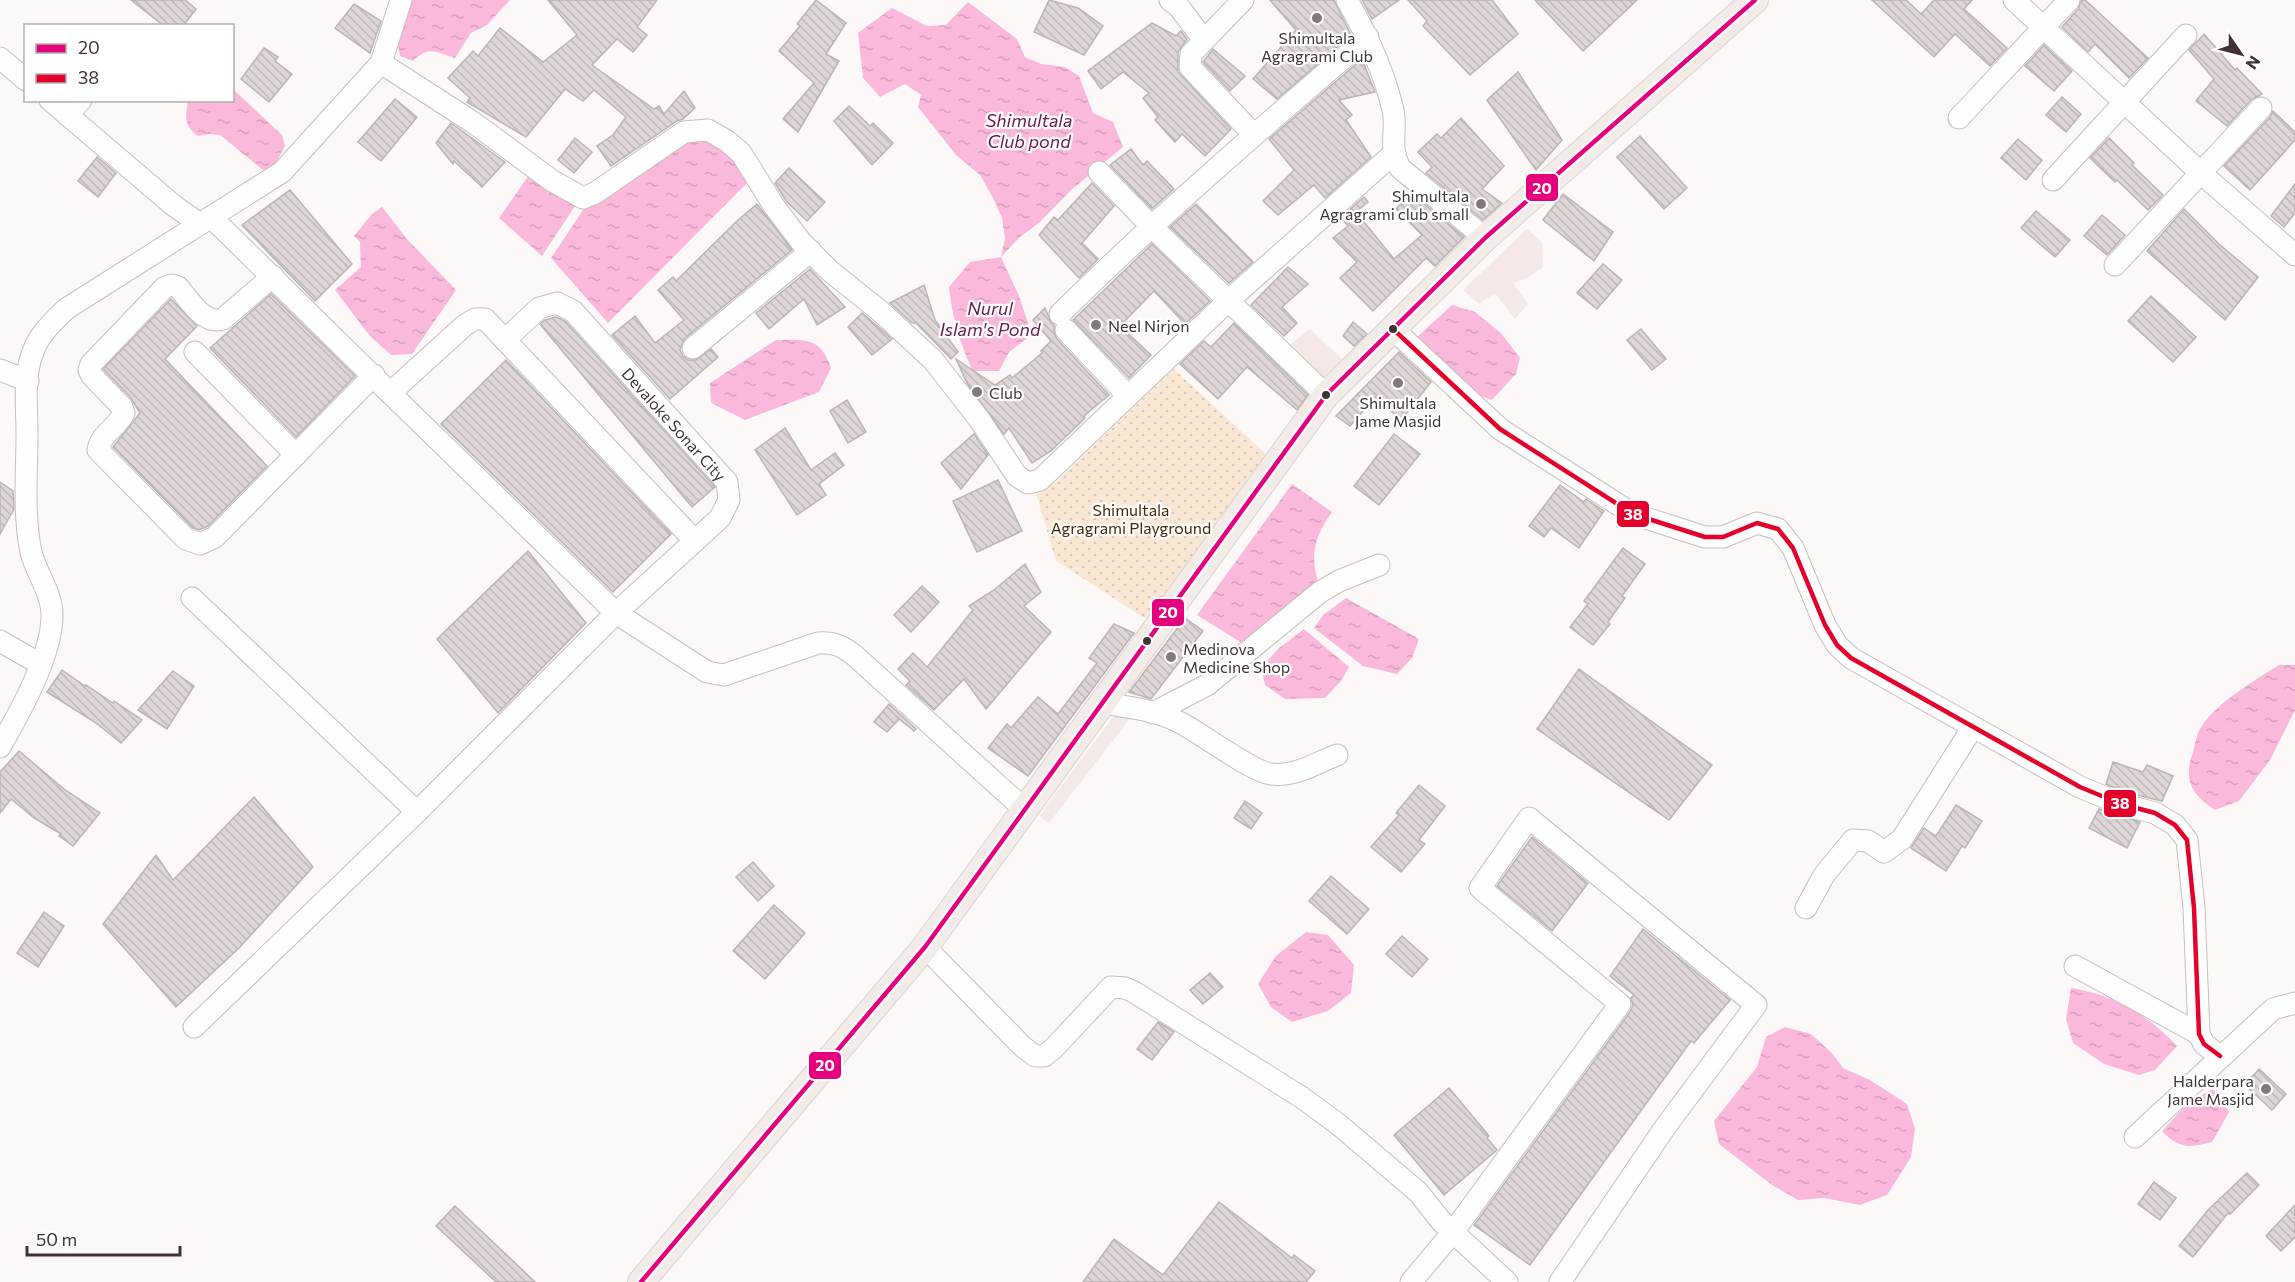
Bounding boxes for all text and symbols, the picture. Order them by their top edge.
marker: Shimultala Agragrami Club [1310,11,1324,25]
legend [24,24,234,102]
north arrow [2211,24,2271,84]
place label: Shimultala Agragrami Club [1261,28,1373,65]
text: 20 [78,36,100,58]
text: N [2242,53,2265,73]
text: 38 [78,66,99,88]
water label: Shimultala Club pond [986,109,1072,152]
line badge: 20 [1525,173,1559,202]
text: 20 [1532,178,1552,197]
place label: Shimultala Agragrami club small [1319,186,1469,223]
marker: Shimultala Agragrami club small [1474,197,1488,211]
water label: Nurul Islam's Pond [940,297,1041,340]
place label: Neel Nirjon [1108,316,1189,335]
marker: Neel Nirjon [1089,318,1103,332]
unlabelled marker [1387,323,1399,335]
street label: Devaloke Sonar City [619,363,730,484]
marker: Shimultala Jame Masjid [1391,376,1405,390]
place label: Club [989,383,1022,402]
marker: Club [970,385,984,399]
unlabelled marker [1320,389,1332,401]
place label: Shimultala Jame Masjid [1355,393,1441,430]
park label: Shimultala Agragrami Playground [1051,500,1211,537]
line badge: 38 [1616,500,1650,528]
text: 38 [1623,504,1643,523]
line badge: 20 [1151,598,1185,627]
text: 20 [1158,602,1178,621]
unlabelled marker [1141,635,1153,647]
place label: Medinova Medicine Shop [1183,639,1290,676]
marker: Medinova Medicine Shop [1164,650,1178,664]
line badge: 38 [2103,789,2137,818]
text: 38 [2110,793,2130,812]
line badge: 20 [808,1051,842,1080]
text: 20 [815,1055,835,1074]
place label: Halderpara Jame Masjid [2167,1071,2254,1108]
marker: Halderpara Jame Masjid [2259,1082,2273,1096]
scale bar [27,1219,180,1257]
text: 50 m [36,1228,77,1250]

